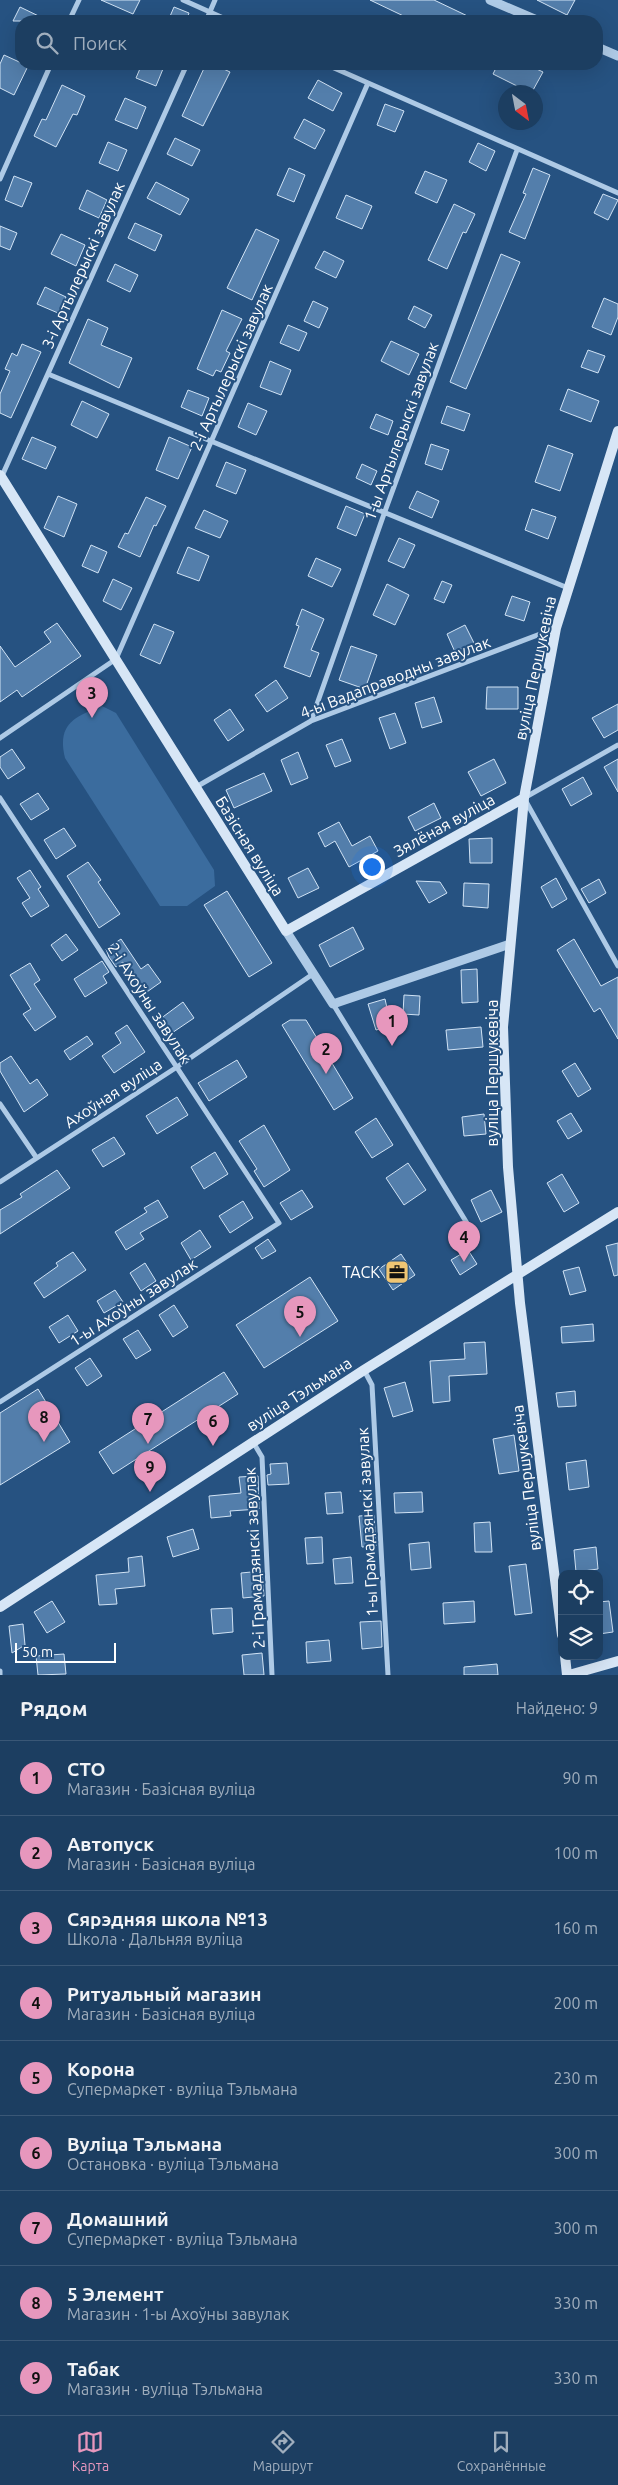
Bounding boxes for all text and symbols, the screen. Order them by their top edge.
search box [15,15,603,70]
icon: search [33,29,61,57]
text: Поиск [73,32,127,54]
north arrow [498,85,543,130]
street label: 3-і Артылерыскі завулак [38,179,128,351]
street label: 2-і Артылерыскі завулак [186,281,276,453]
street label: 1-ы Артылерыскі завулак [360,339,442,523]
street label: вуліца Першукевіча [511,594,559,742]
street label: 4-ы Вадаправодны завулак [297,632,493,722]
pin: 3 [76,677,108,718]
street label: Зялёная вуліца [390,790,498,860]
street label: Базісная вуліца [212,793,288,899]
your location [359,854,385,880]
street label: 2-і Ахоўны завулак [104,939,196,1067]
street label: вуліца Першукевіча [483,1000,501,1146]
pin: 1 [376,1005,408,1046]
pin: 2 [310,1033,342,1074]
street label: Ахоўная вуліца [61,1055,165,1131]
pin: 4 [448,1221,480,1262]
street label: 1-ы Ахоўны завулак [66,1254,200,1350]
office icon: ТАСК [384,1259,410,1285]
place label: ТАСК [342,1263,380,1281]
pin: 5 [284,1296,316,1337]
street label: вуліца Тэльмана [243,1353,355,1435]
pin: 8 [28,1401,60,1442]
pin: 7 [132,1403,164,1444]
street label: вуліца Першукевіча [508,1404,544,1552]
pin: 6 [197,1405,229,1446]
street label: 1-ы Грамадзянскі завулак [353,1427,381,1617]
pin: 9 [134,1451,166,1492]
street label: 2-і Грамадзянскі завулак [240,1467,268,1649]
map controls [558,1570,603,1660]
button: locate [558,1570,603,1615]
button: layers [558,1615,603,1660]
scale bar [15,1640,116,1663]
text: 50 m [22,1644,53,1660]
text: Рядом [20,1696,88,1720]
text: Найдено: 9 [516,1699,598,1717]
text: СТО [67,1758,105,1780]
text: 1 [31,1769,41,1787]
text: 90 m [562,1769,598,1787]
text: Магазин · Базісная вуліца [67,1780,256,1798]
text: Автопуск [67,1833,154,1855]
text: 2 [31,1844,41,1862]
text: 100 m [553,1844,598,1862]
text: Магазин · Базісная вуліца [67,1855,256,1873]
text: Сярэдняя школа №13 [67,1908,268,1930]
text: 3 [31,1919,41,1937]
text: 160 m [553,1919,598,1937]
text: Школа · Дальняя вуліца [67,1930,243,1948]
text: Ритуальный магазин [67,1983,261,2005]
text: 4 [31,1994,41,2012]
text: 200 m [553,1994,598,2012]
text: Магазин · Базісная вуліца [67,2005,256,2023]
text: Корона [67,2058,135,2080]
text: 5 [31,2069,41,2087]
text: 230 m [553,2069,598,2087]
text: Супермаркет · вуліца Тэльмана [67,2080,298,2098]
text: Вуліца Тэльмана [67,2133,222,2155]
text: 6 [31,2144,41,2162]
text: 300 m [553,2144,598,2162]
text: Остановка · вуліца Тэльмана [67,2155,279,2173]
text: Домашний [67,2208,169,2230]
text: 7 [31,2219,41,2237]
text: 300 m [553,2219,598,2237]
text: Супермаркет · вуліца Тэльмана [67,2230,298,2248]
text: 5 Элемент [67,2283,164,2305]
text: 8 [31,2294,41,2312]
text: 330 m [553,2294,598,2312]
text: Магазин · 1-ы Ахоўны завулак [67,2305,289,2323]
text: Табак [67,2358,120,2380]
text: 9 [31,2369,41,2387]
text: 330 m [553,2369,598,2387]
text: Магазин · вуліца Тэльмана [67,2380,263,2398]
tab: Карта [72,2428,109,2474]
tab: Маршрут [253,2428,313,2474]
tab: Сохранённые [457,2428,546,2474]

